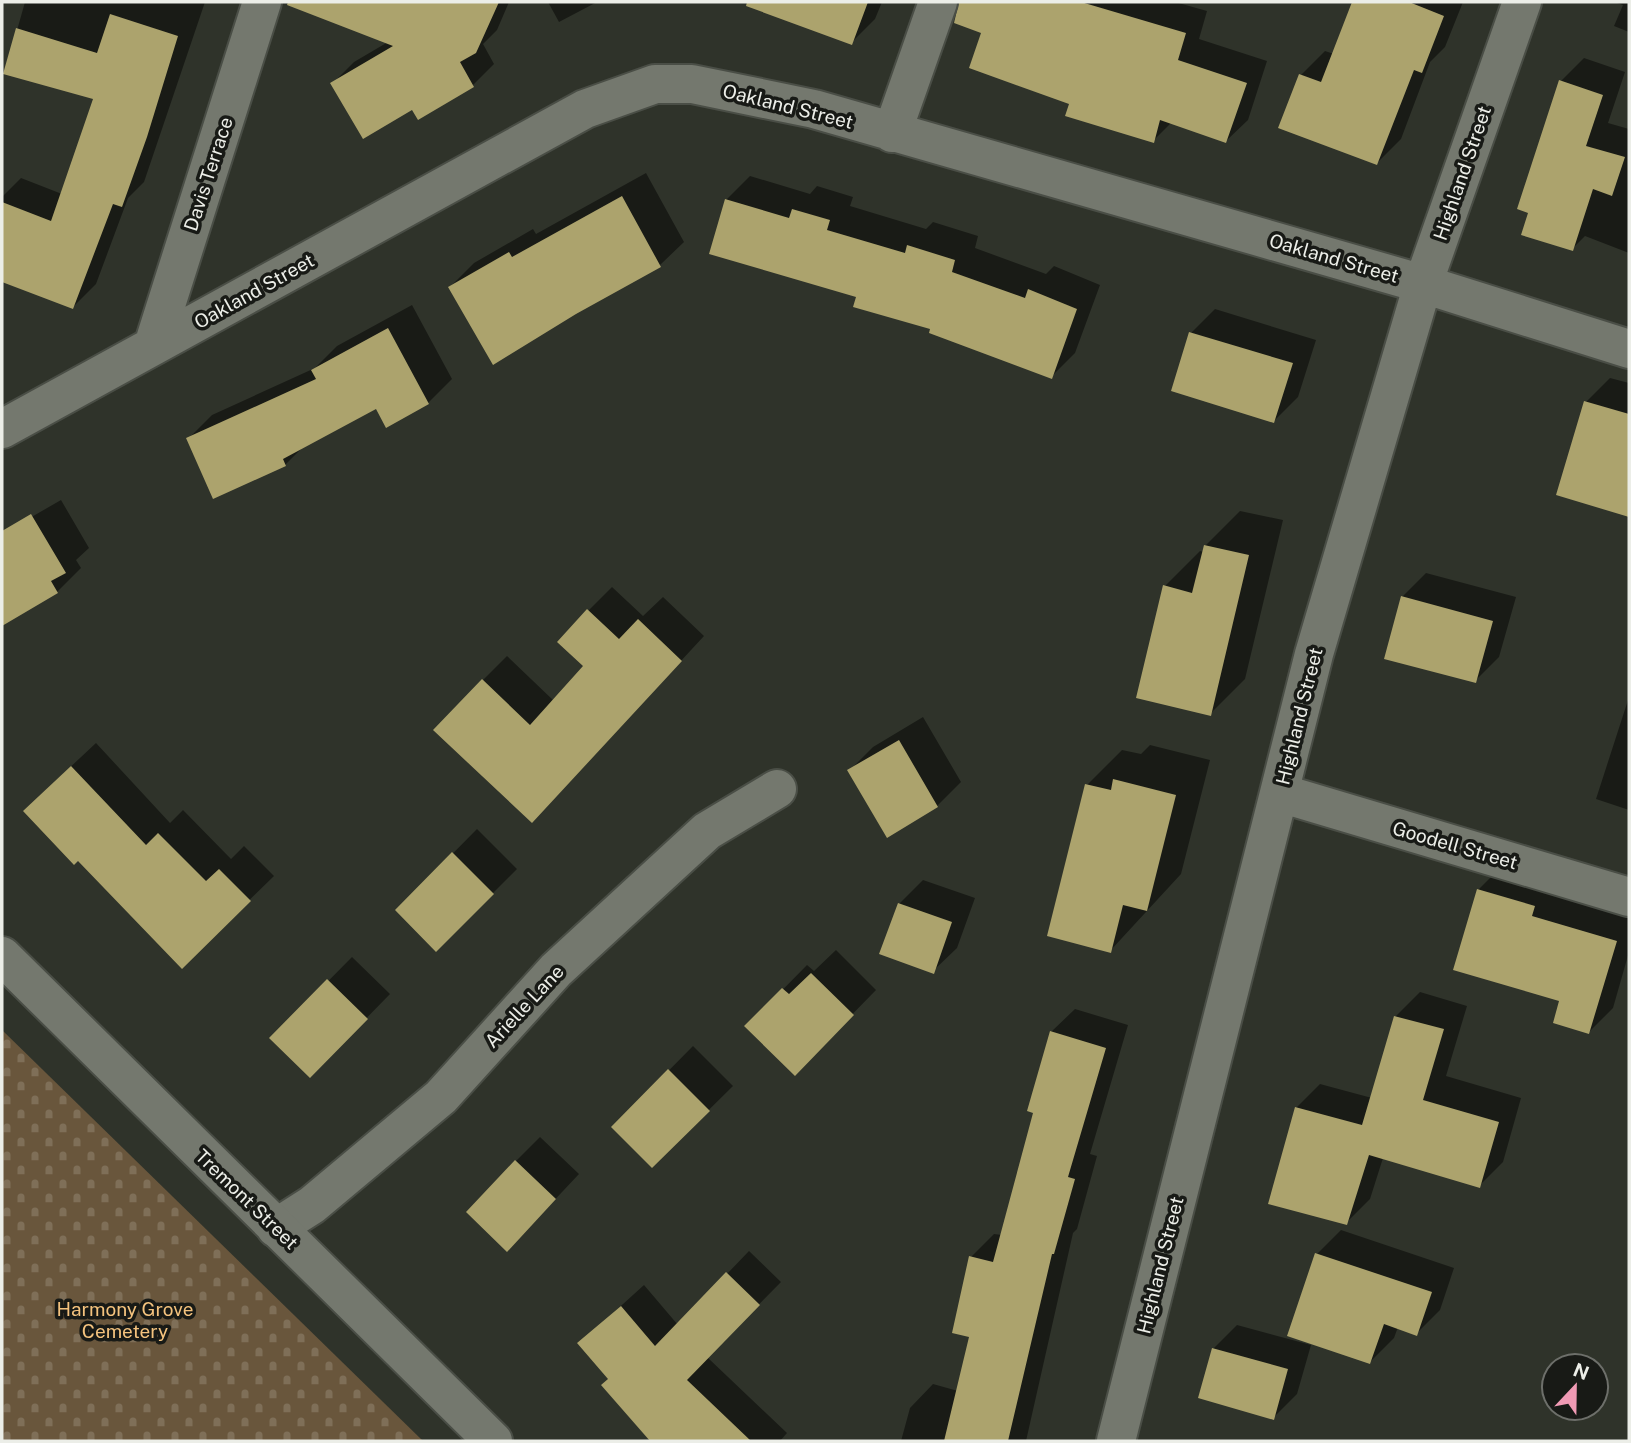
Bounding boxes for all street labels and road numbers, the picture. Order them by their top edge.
street label: Oakland Street [721,79,855,133]
street label: Highland Street [1429,103,1495,243]
street label: Davis Terrace [179,114,237,234]
street label: Oakland Street [1267,229,1401,287]
street label: Oakland Street [190,249,318,333]
street label: Highland Street [1271,645,1327,787]
street label: Goodell Street [1390,817,1520,873]
street label: Arielle Lane [480,960,568,1052]
street label: Tremont Street [191,1145,303,1253]
street label: Highland Street [1132,1194,1188,1336]

